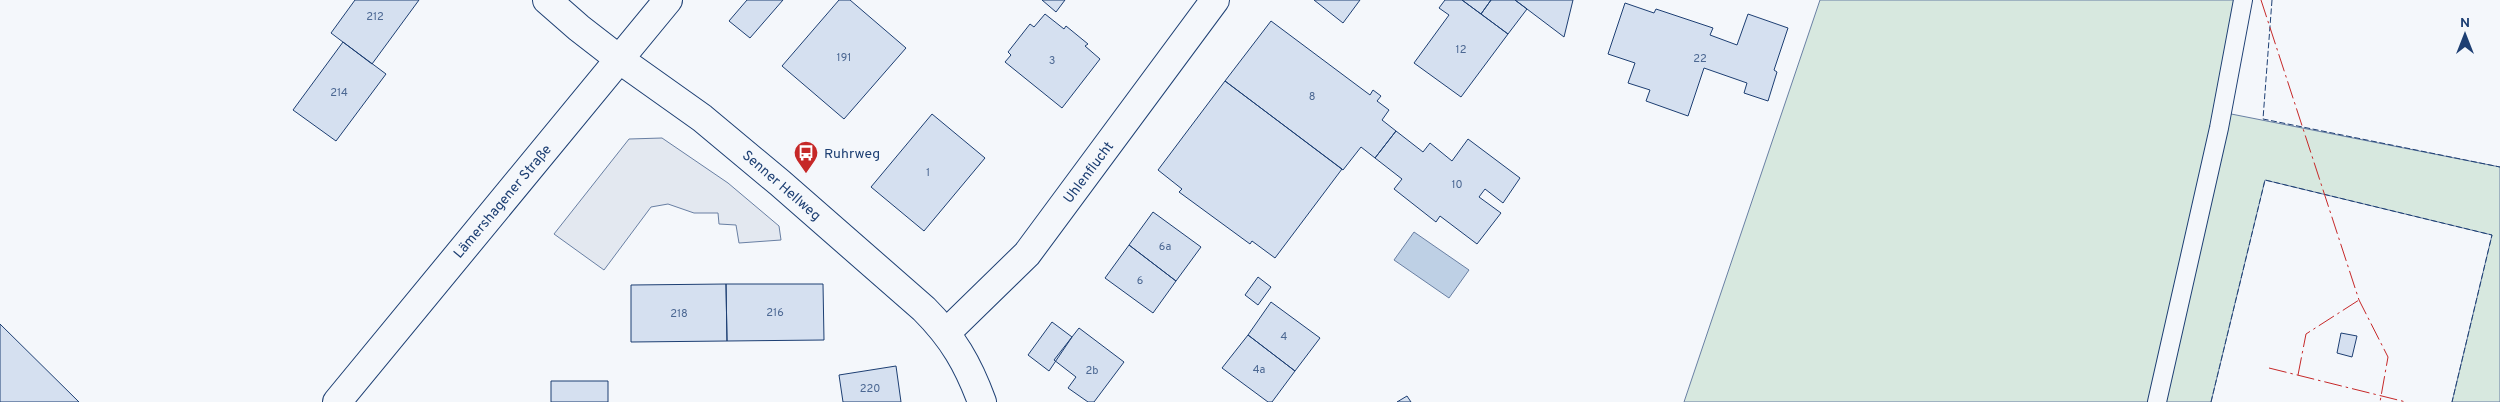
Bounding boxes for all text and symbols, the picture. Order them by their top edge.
house number: 212 [366,10,384,24]
north arrow [2440,10,2490,60]
text: N [2460,15,2470,32]
house number: 12 [1456,43,1466,57]
house number: 191 [837,51,851,65]
house number: 22 [1693,52,1707,66]
house number: 3 [1049,54,1055,68]
house number: 214 [330,86,348,100]
house number: 8 [1309,90,1315,104]
street label: Uhlenflucht [1060,139,1118,207]
bus stop icon: Ruhrweg [793,140,819,174]
street label: Lämershagener Straße [451,142,556,262]
place label: Ruhrweg [824,146,880,163]
street label: Senner Hellweg [738,147,824,225]
house number: 1 [926,166,930,180]
house number: 10 [1451,178,1463,192]
house number: 6a [1159,240,1171,254]
house number: 6 [1137,274,1143,288]
house number: 216 [766,306,784,320]
house number: 218 [670,307,688,321]
house number: 4 [1281,330,1288,344]
house number: 4a [1253,363,1266,377]
house number: 2b [1086,364,1098,378]
house number: 220 [860,382,880,396]

